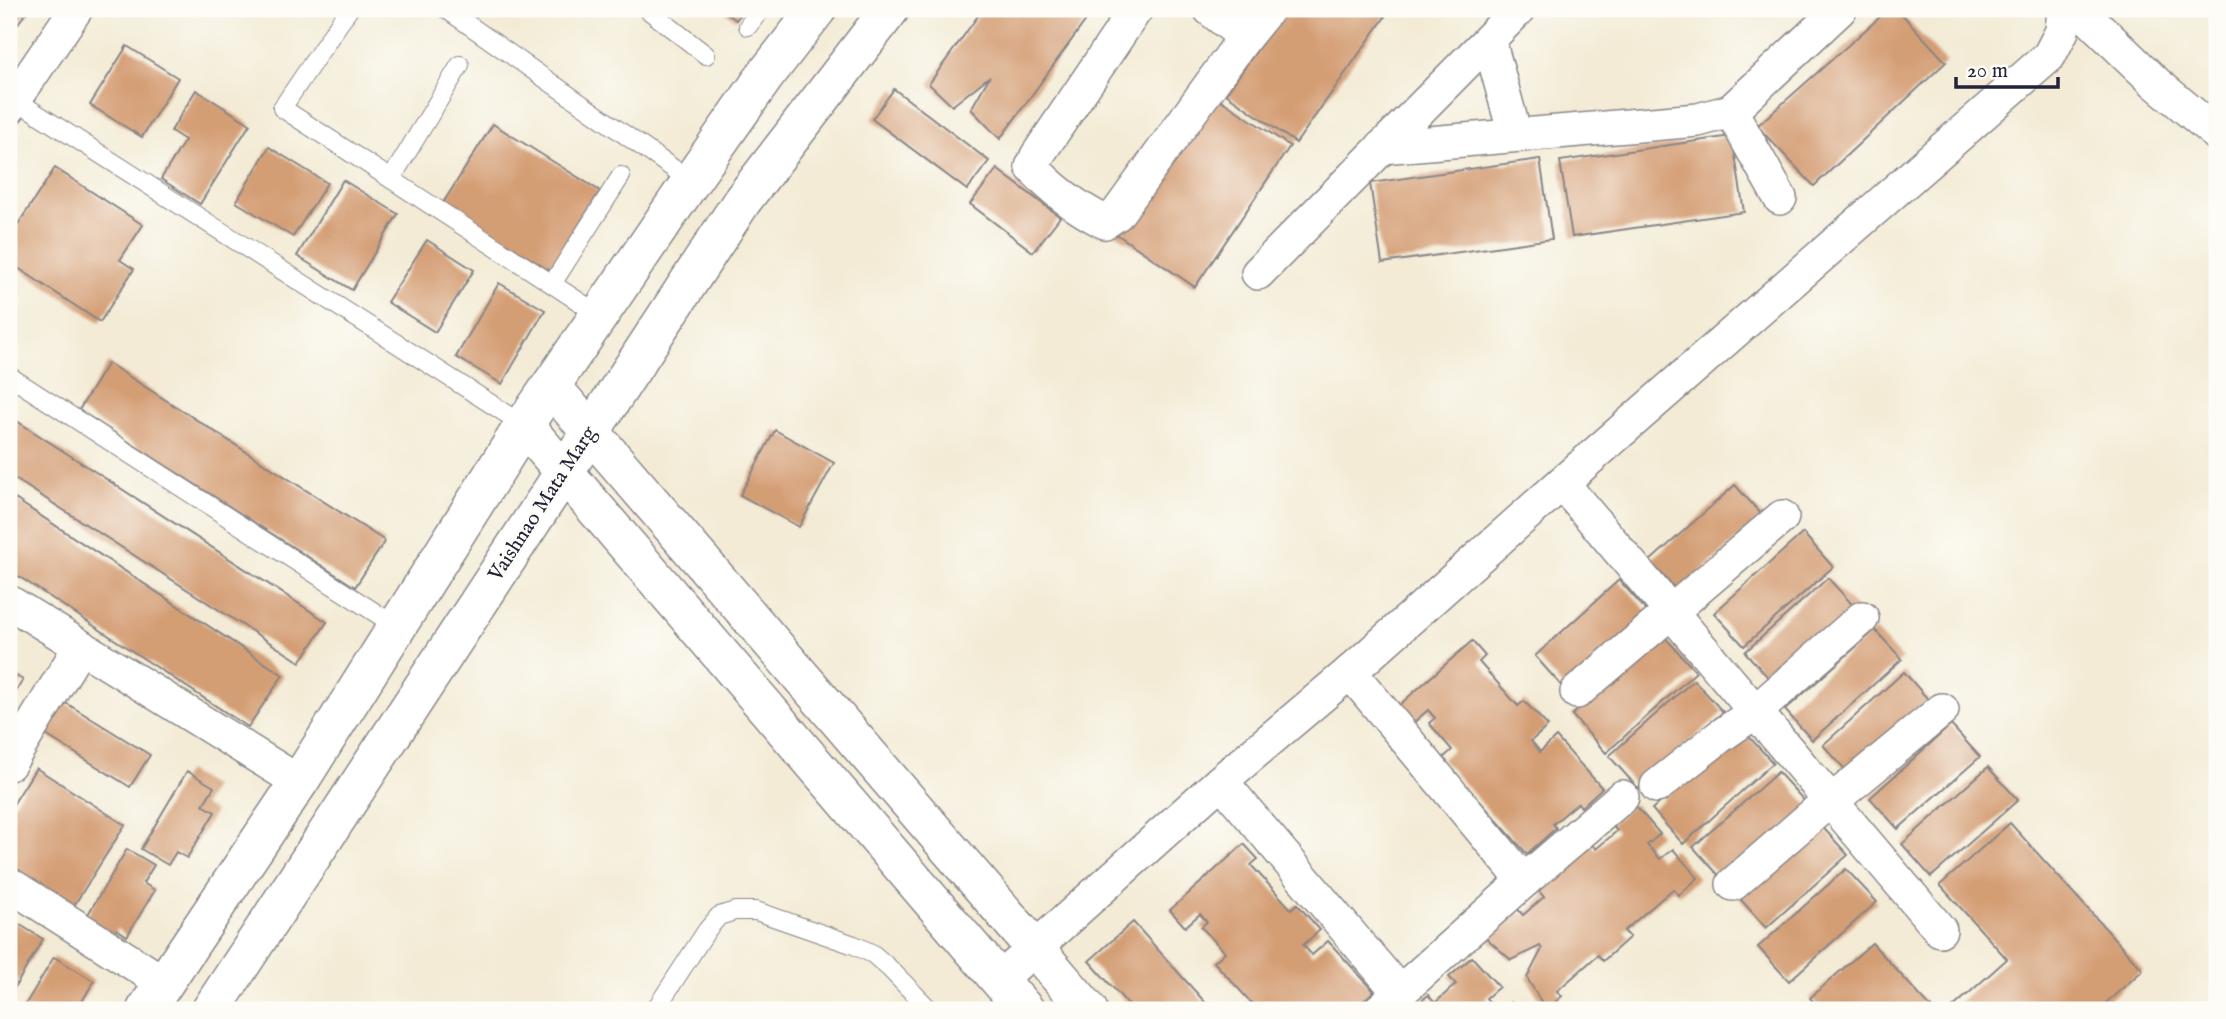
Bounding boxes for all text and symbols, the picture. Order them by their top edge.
scale bar [1956,46,2058,90]
text: 20 m [1967,58,2008,85]
street label: Vaishnao Mata Marg [482,421,604,587]

